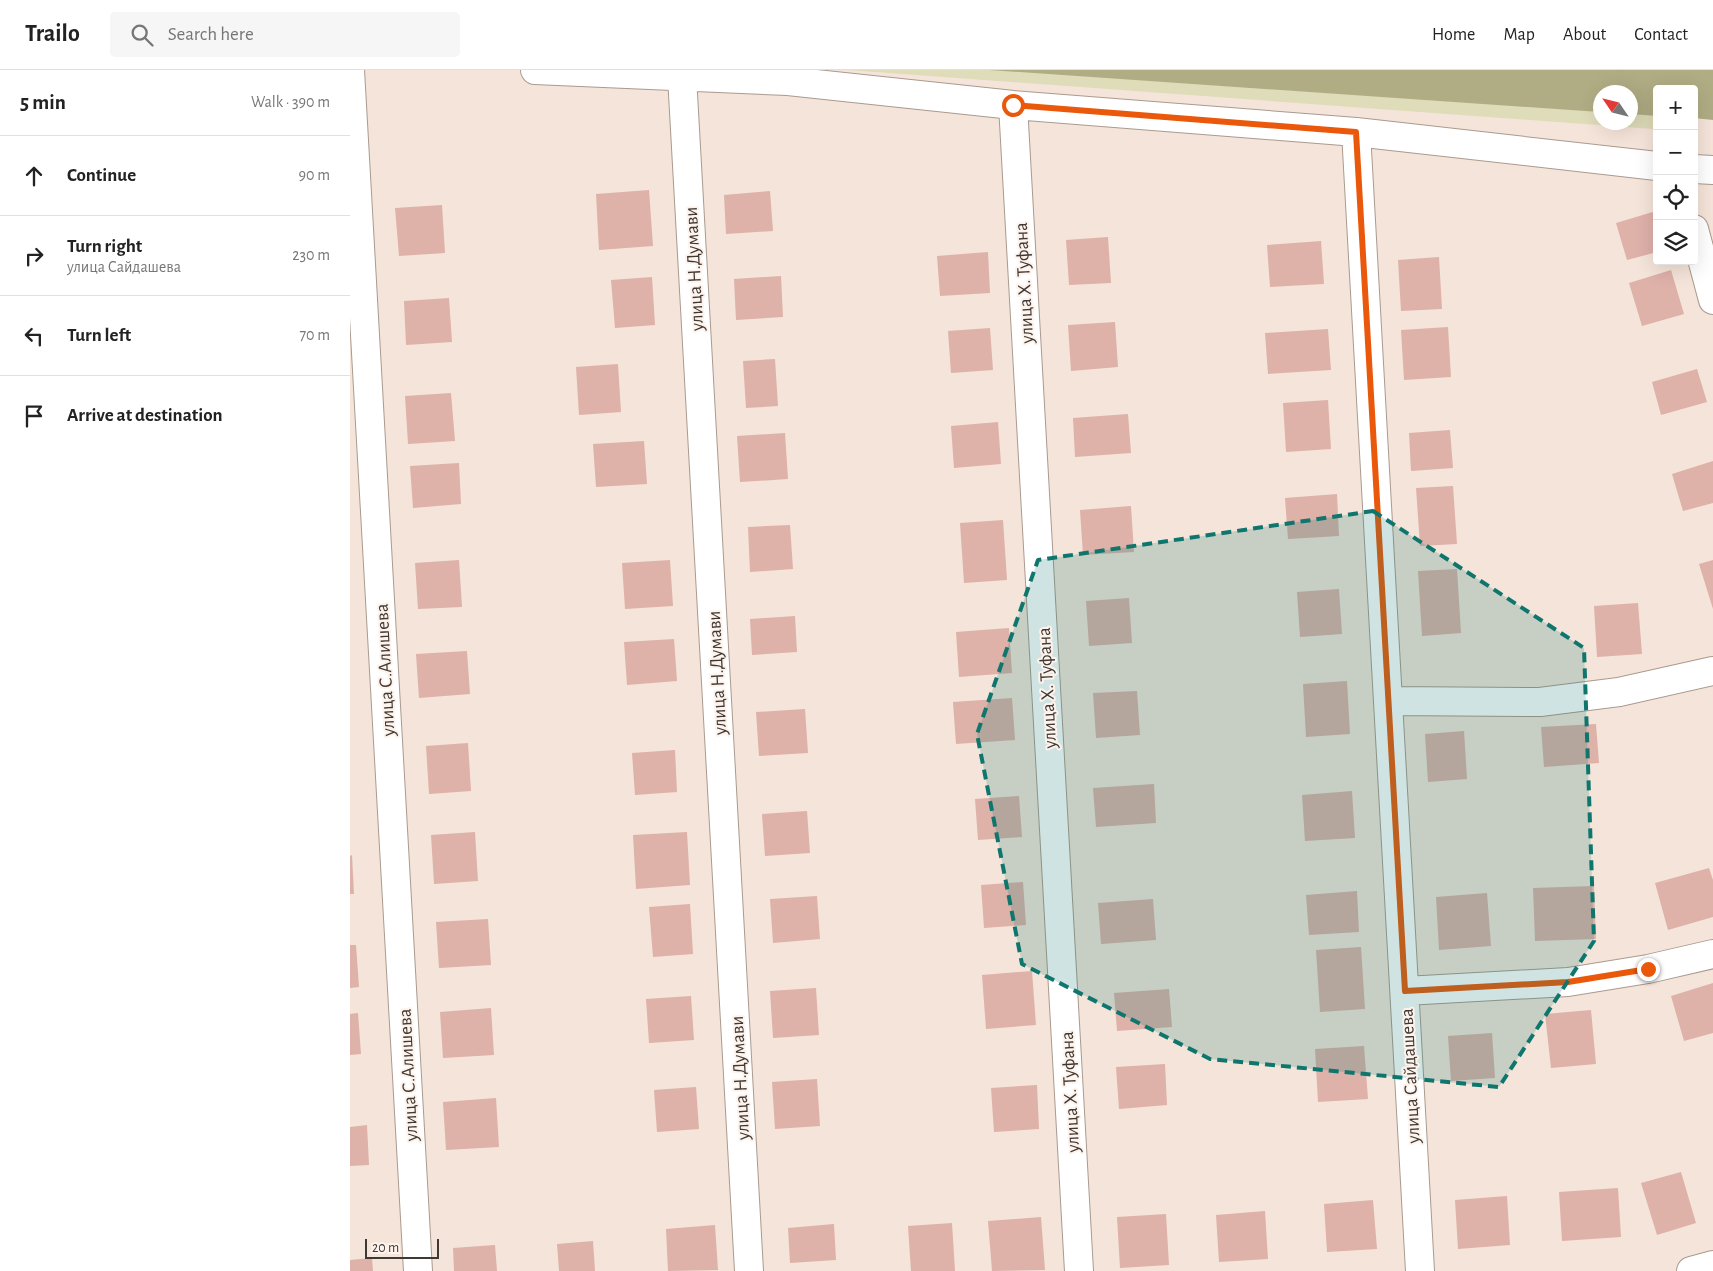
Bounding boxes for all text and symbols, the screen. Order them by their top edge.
search box [110,12,460,57]
icon: search [128,21,156,49]
text: Trailo [25,22,80,46]
text: Search here [168,25,254,44]
text: Home [1432,26,1475,44]
text: Map [1503,26,1535,44]
text: About [1563,26,1606,44]
text: Contact [1634,26,1688,44]
north arrow [1593,85,1638,130]
map controls [1653,85,1698,265]
button: + [1653,85,1698,130]
text: 5 min [20,92,66,113]
text: Walk · 390 m [251,94,330,110]
route start [1002,94,1025,117]
button: − [1653,130,1698,175]
icon: ahead [20,162,48,190]
text: Continue [67,166,136,185]
text: 90 m [299,167,330,183]
button: locate [1653,175,1698,220]
street label: улица Н.Думави [682,206,707,333]
button: layers [1653,220,1698,265]
street label: улица Х. Туфана [1012,221,1037,345]
text: Turn right [67,237,142,256]
icon: right [20,242,48,270]
text: 230 m [292,247,330,263]
text: улица Сайдашева [67,259,181,275]
icon: left [20,322,48,350]
text: Turn left [67,326,131,345]
text: 70 m [299,327,330,343]
icon: arrive [20,402,48,430]
text: Arrive at destination [67,406,223,425]
street label: улица С.Алишева [373,603,399,738]
street label: улица Н.Думави [705,610,730,737]
street label: улица Х. Туфана [1035,626,1060,750]
route end [1637,958,1660,981]
street label: улица С.Алишева [396,1008,422,1143]
street label: улица Сайдашева [1397,1008,1424,1145]
street label: улица Н.Думави [728,1015,753,1142]
street label: улица Х. Туфана [1058,1030,1083,1154]
scale bar [365,1236,439,1259]
text: 20 m [372,1241,399,1255]

